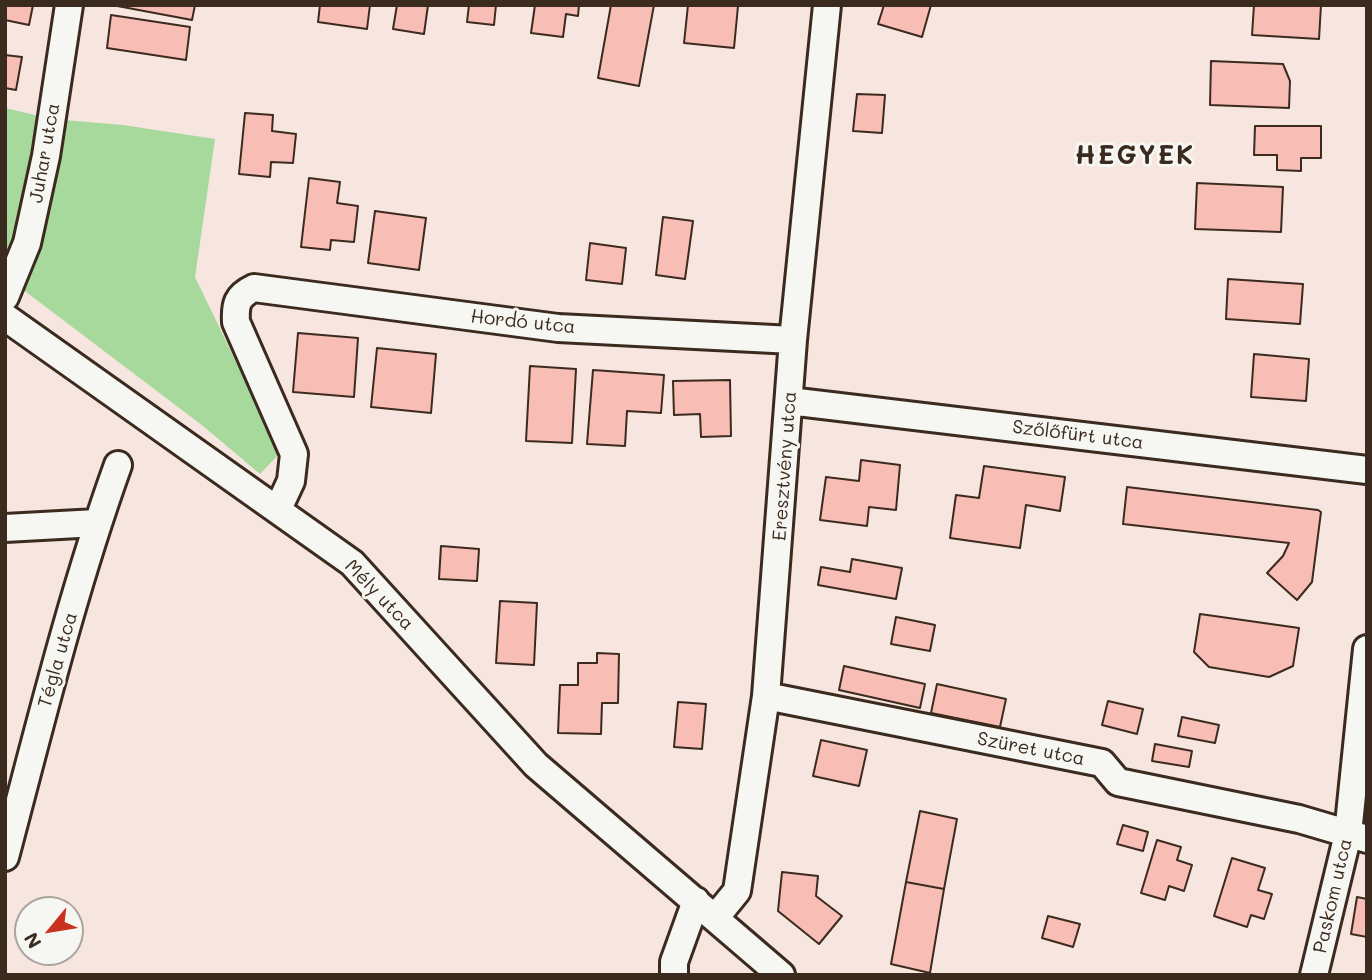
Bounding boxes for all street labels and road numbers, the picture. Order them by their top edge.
street label: Juhar utca [25,101,65,205]
street label: Hordó utca [469,305,577,339]
street label: Eresztvény utca [768,390,802,542]
street label: Szőlőfürt utca [1011,416,1145,454]
street label: Mély utca [340,555,418,635]
street label: Tégla utca [34,610,82,710]
street label: Szüret utca [975,727,1087,771]
street label: Paskom utca [1309,836,1357,956]

